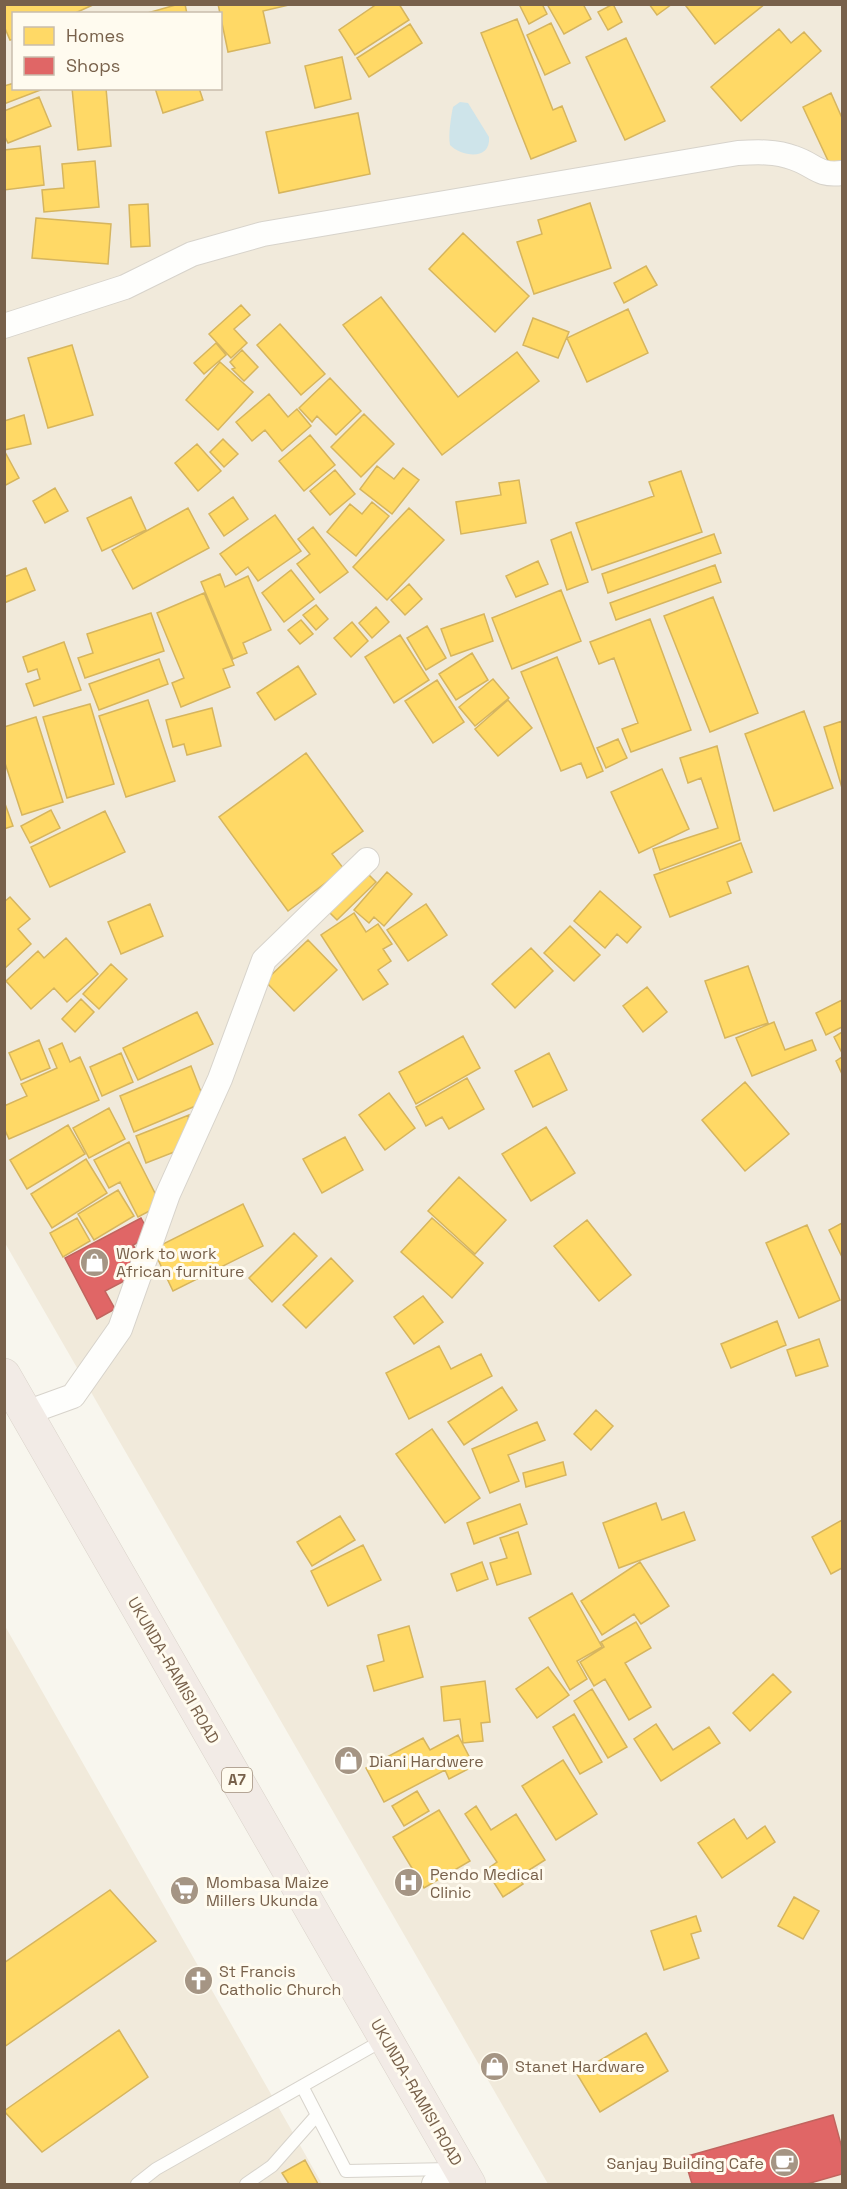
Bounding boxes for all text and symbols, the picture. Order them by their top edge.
legend [12,12,222,90]
text: Homes [66,24,125,47]
text: Shops [66,54,120,77]
place label: Work to work African furniture [116,1243,244,1282]
shop icon: Work to work African furniture [79,1246,111,1278]
street label: UKUNDA-RAMISI ROAD [123,1593,224,1748]
shop icon: Diani Hardwere [332,1745,364,1777]
place label: Diani Hardwere [369,1751,484,1772]
road number: A7 [222,1768,252,1792]
place label: Pendo Medical Clinic [430,1864,543,1903]
hospital icon: Pendo Medical Clinic [393,1867,425,1899]
place label: Mombasa Maize Millers Ukunda [206,1872,329,1911]
supermarket icon: Mombasa Maize Millers Ukunda [169,1875,201,1907]
place label: St Francis Catholic Church [219,1961,341,2000]
church icon: St Francis Catholic Church [182,1964,214,1996]
street label: UKUNDA-RAMISI ROAD [366,2015,467,2170]
shop icon: Stanet Hardware [478,2050,510,2082]
place label: Stanet Hardware [515,2056,645,2077]
cafe icon: Sanjay Building Cafe [769,2147,801,2179]
place label: Sanjay Building Cafe [607,2153,764,2174]

